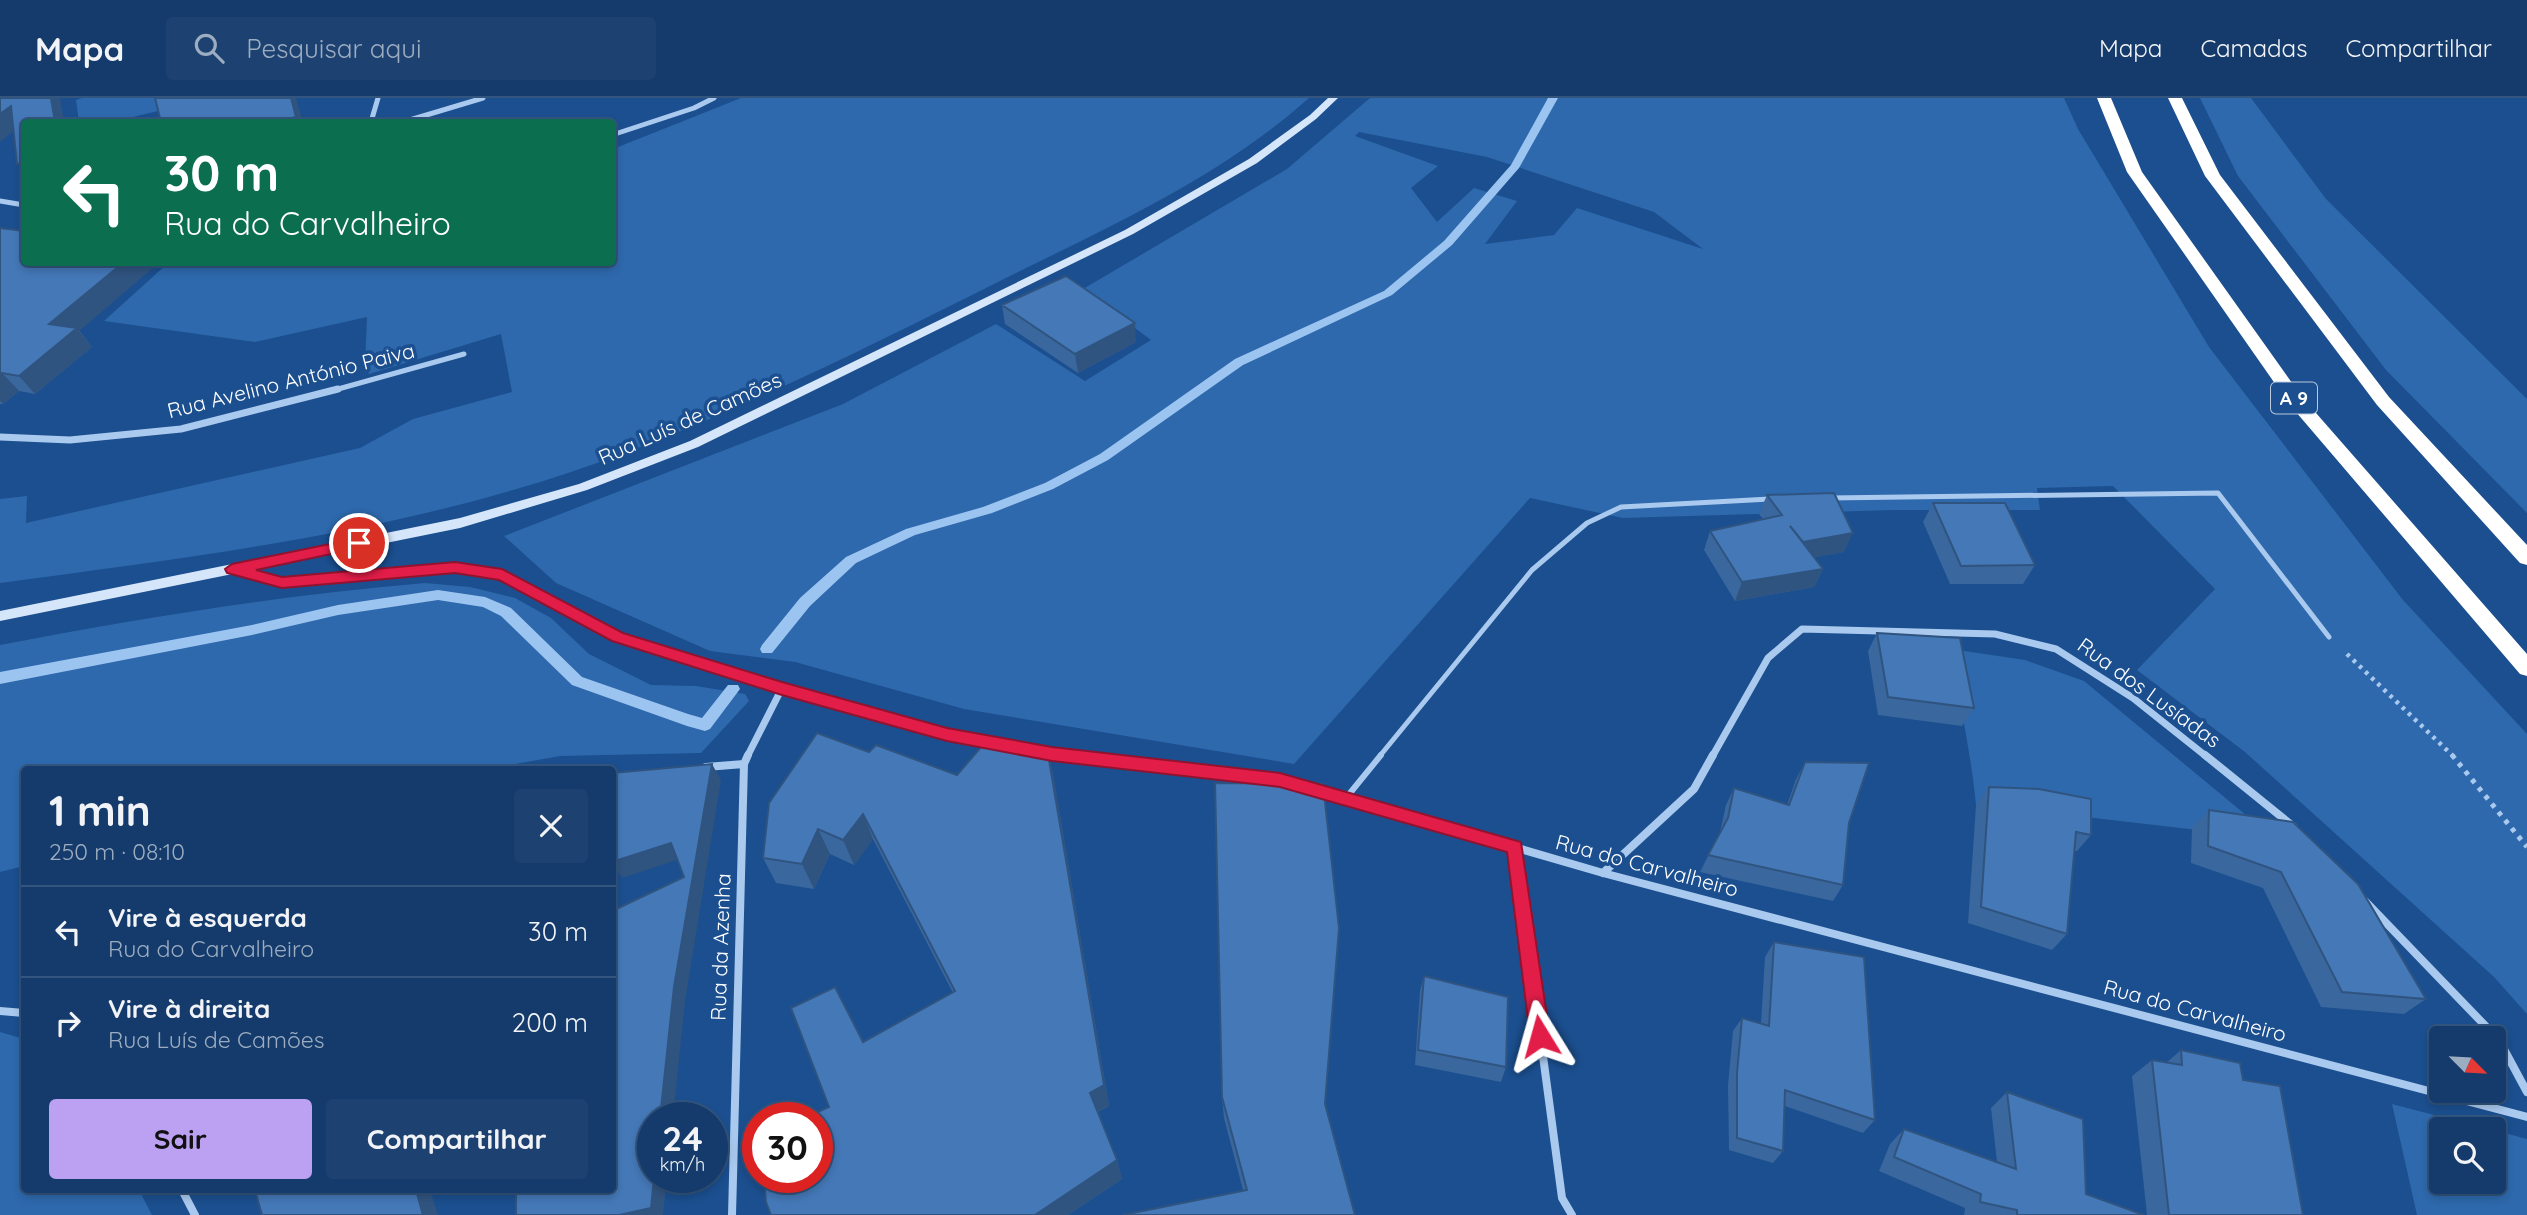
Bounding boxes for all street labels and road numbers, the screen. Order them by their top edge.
street label: Rua Avelino António Paiva [164,337,417,423]
street label: Rua Luís de Camões [594,366,785,470]
road number: A 9 [2271,382,2317,414]
street label: Rua dos Lusíadas [2073,631,2226,753]
street label: Rua do Carvalheiro [1553,828,1742,902]
street label: Rua da Azenha [704,873,736,1021]
street label: Rua do Carvalheiro [2101,973,2290,1047]

